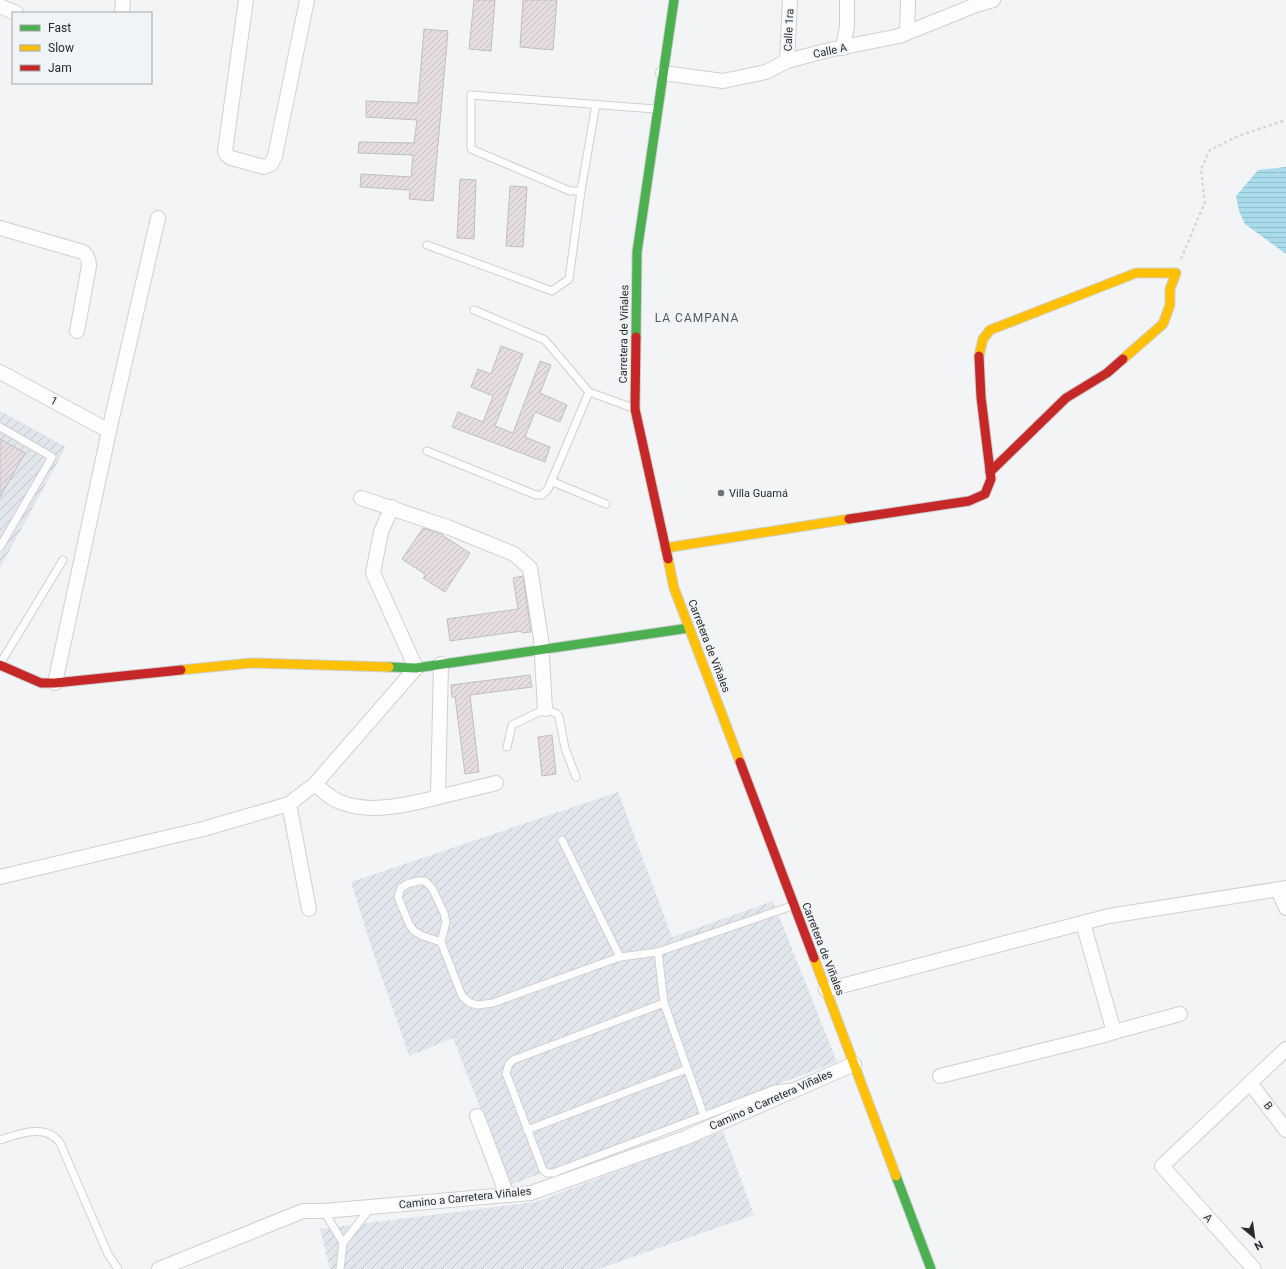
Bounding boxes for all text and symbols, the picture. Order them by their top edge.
street label: Calle 1ra [781,8,797,52]
legend [12,12,152,84]
text: Fast [48,21,71,35]
text: Slow [48,41,74,55]
street label: Calle A [812,41,849,61]
text: Jam [48,61,72,75]
street label: Carretera de Viñales [617,284,631,383]
district label: LA CAMPANA [655,311,739,325]
street label: 1 [48,394,60,408]
place label: Villa Guamá [729,487,788,500]
marker: Villa Guamá [716,488,726,498]
street label: Carretera de Viñales [685,598,733,695]
street label: Carretera de Viñales [799,901,847,998]
street label: Camino a Carretera Viñales [708,1067,835,1133]
street label: B [1261,1099,1275,1113]
street label: Camino a Carretera Viñales [398,1185,532,1211]
street label: A [1201,1211,1216,1226]
north arrow [1234,1217,1274,1257]
text: N [1252,1238,1265,1253]

